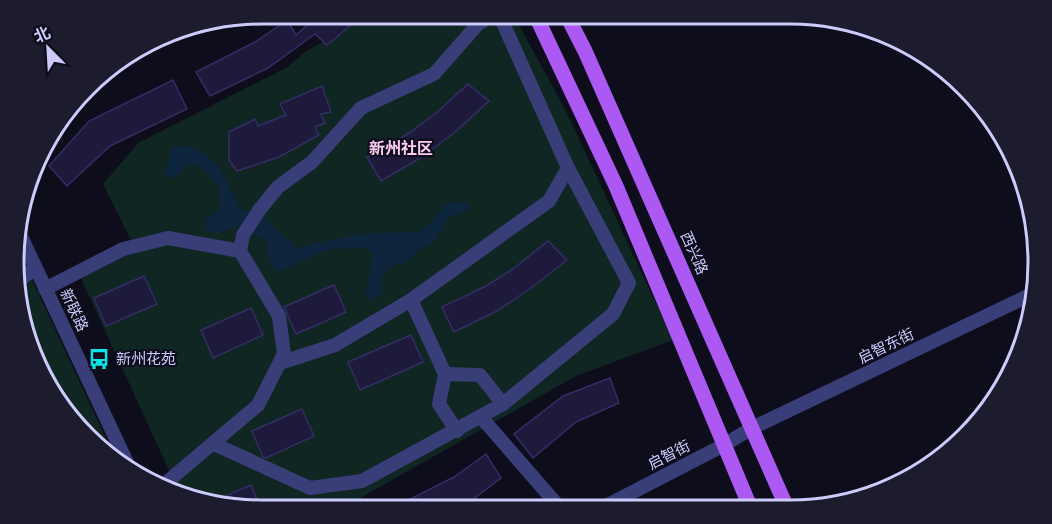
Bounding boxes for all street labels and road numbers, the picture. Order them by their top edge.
street label: 西兴路 [678,229,711,277]
street label: 新联路 [57,286,92,334]
street label: 启智东街 [855,325,916,366]
street label: 启智街 [645,437,693,472]

